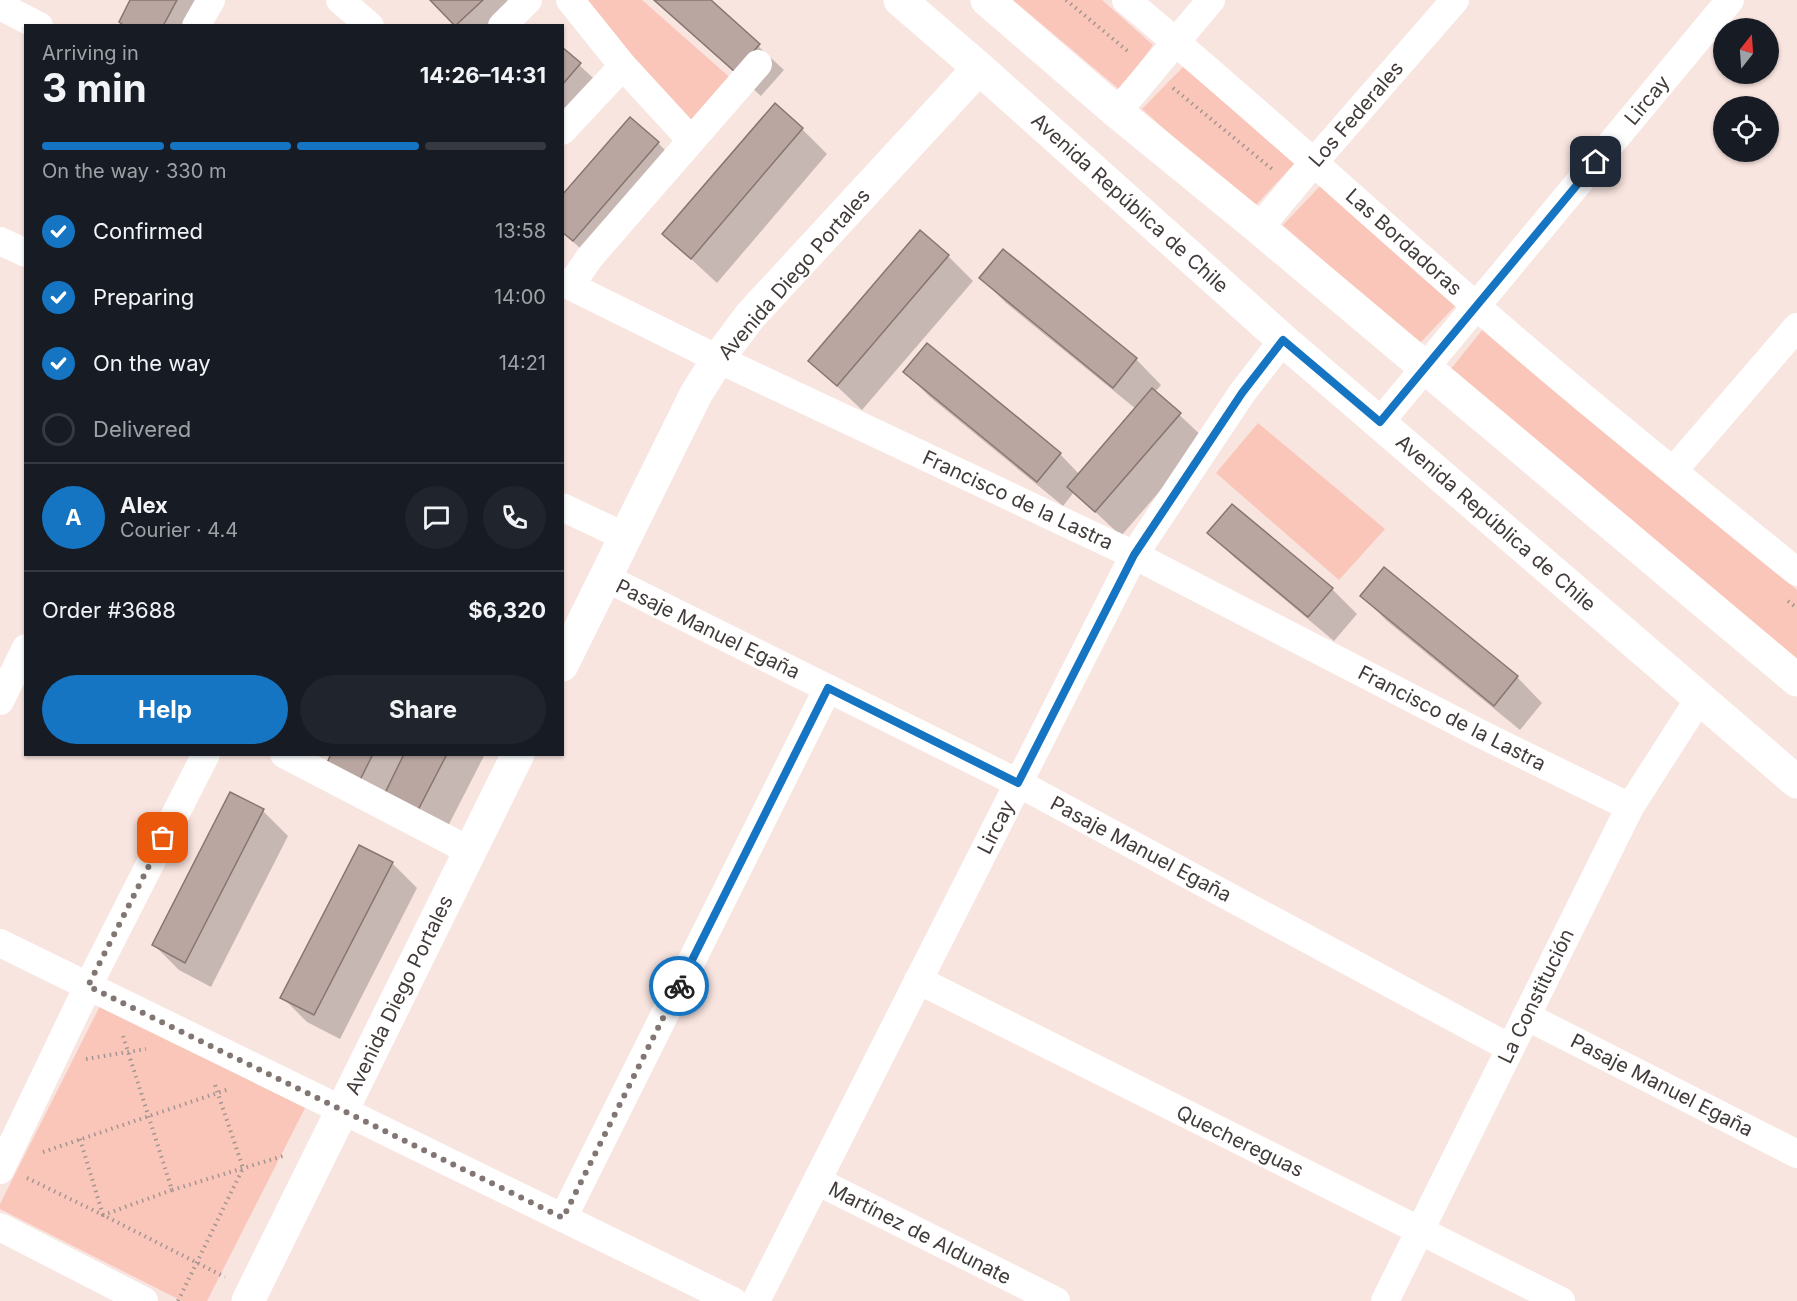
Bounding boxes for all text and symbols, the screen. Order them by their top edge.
north arrow [1713,18,1779,84]
map controls [1713,18,1779,162]
text: Arriving in [42,41,139,65]
street label: Los Federales [1304,56,1408,172]
text: 14:26–14:31 [420,62,546,88]
text: 3 min [42,64,147,111]
street label: Lircay [1619,70,1675,130]
button: locate [1713,96,1779,162]
street label: Avenida República de Chile [1027,108,1233,298]
pin [1570,136,1621,187]
icon: home [1579,145,1612,178]
text: On the way · 330 m [42,159,226,183]
street label: Avenida Diego Portales [713,183,875,365]
street label: Las Bordadoras [1341,184,1467,300]
icon: check [42,215,75,248]
text: Confirmed [93,218,203,244]
text: 13:58 [495,219,546,243]
icon: check [42,281,75,314]
text: Preparing [93,284,194,310]
text: 14:00 [494,285,546,309]
icon: check [42,347,75,380]
text: On the way [93,350,211,376]
text: 14:21 [499,351,546,375]
text: Delivered [93,416,191,442]
street label: Avenida República de Chile [1391,430,1601,616]
street label: Francisco de la Lastra [919,445,1117,555]
button: chat [405,486,468,549]
button: phone [483,486,546,549]
text: Alex [120,492,168,518]
text: A [65,504,82,530]
text: Courier · 4.4 [120,518,238,542]
street label: Pasaje Manuel Egaña [612,574,804,684]
text: Order #3688 [42,597,176,623]
text: $6,320 [468,597,546,623]
street label: Francisco de la Lastra [1354,660,1550,776]
button: Help [42,675,288,744]
button: Share [300,675,546,744]
street label: Pasaje Manuel Egaña [1046,791,1236,907]
street label: Lircay [972,796,1020,858]
pin [137,812,188,863]
icon: bag [146,821,179,854]
street label: Avenida Diego Portales [340,891,458,1099]
street label: La Constitución [1493,925,1579,1067]
courier [649,956,709,1016]
icon: bike [663,970,696,1003]
street label: Pasaje Manuel Egaña [1567,1029,1757,1141]
street label: Quechereguas [1173,1100,1307,1182]
street label: Martínez de Aldunate [825,1177,1015,1289]

